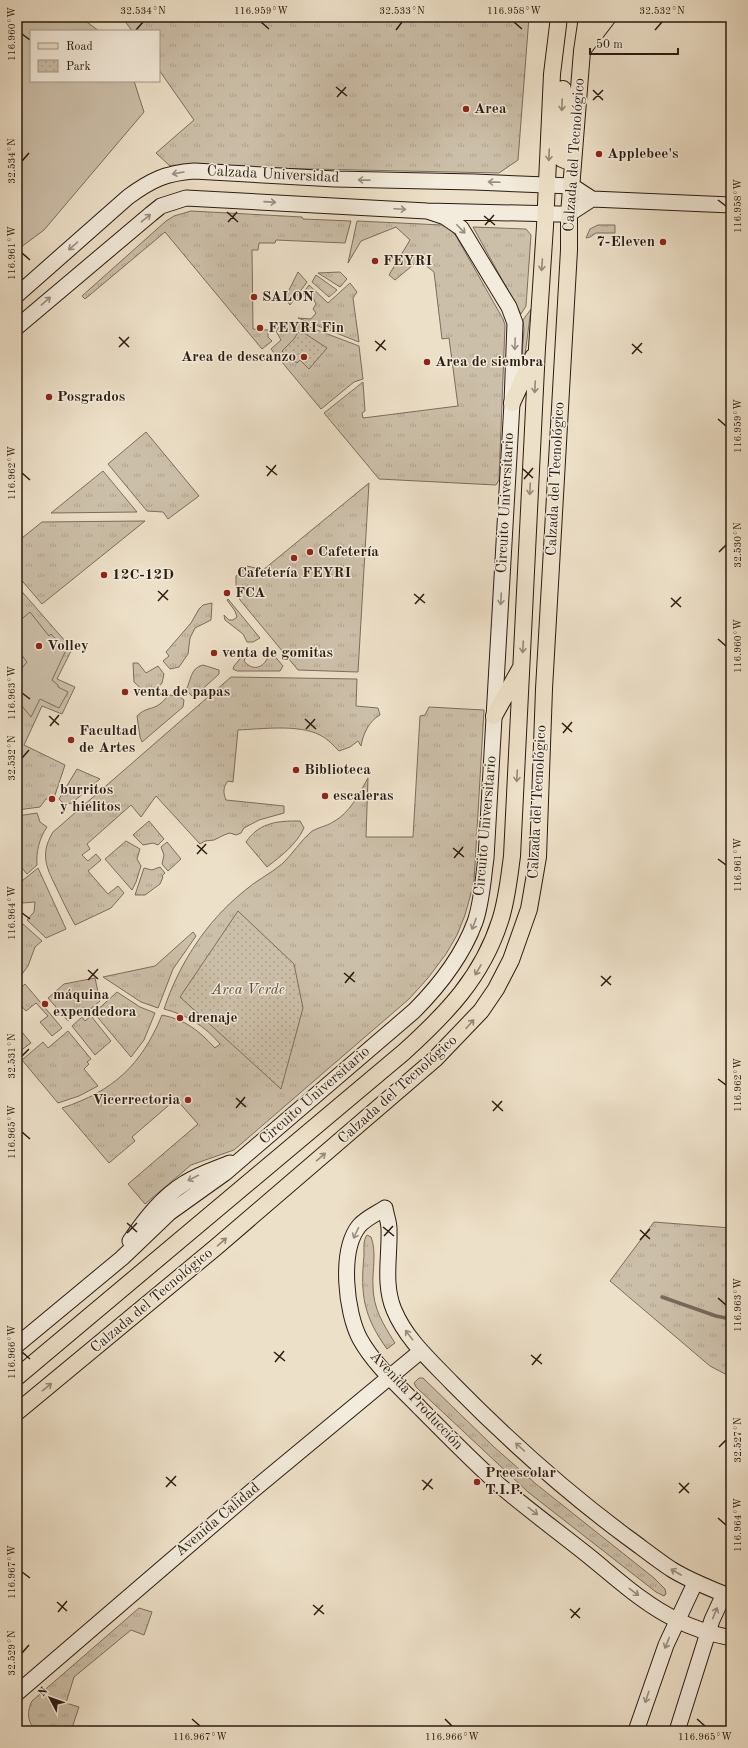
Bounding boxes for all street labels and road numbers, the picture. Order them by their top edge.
street label: Calzada del Tecnológico [562,78,588,232]
street label: Calzada Universidad [206,164,340,186]
street label: Calzada del Tecnológico [544,402,568,556]
street label: Circuito Universitario [495,432,517,574]
street label: Calzada del Tecnológico [526,725,550,879]
street label: Circuito Universitario [472,755,500,897]
street label: Calzada del Tecnológico [336,1033,460,1147]
street label: Circuito Universitario [257,1044,373,1148]
street label: Calzada del Tecnológico [88,1246,216,1356]
street label: Avenida Producción [367,1349,465,1453]
street label: Avenida Calidad [173,1480,263,1559]

